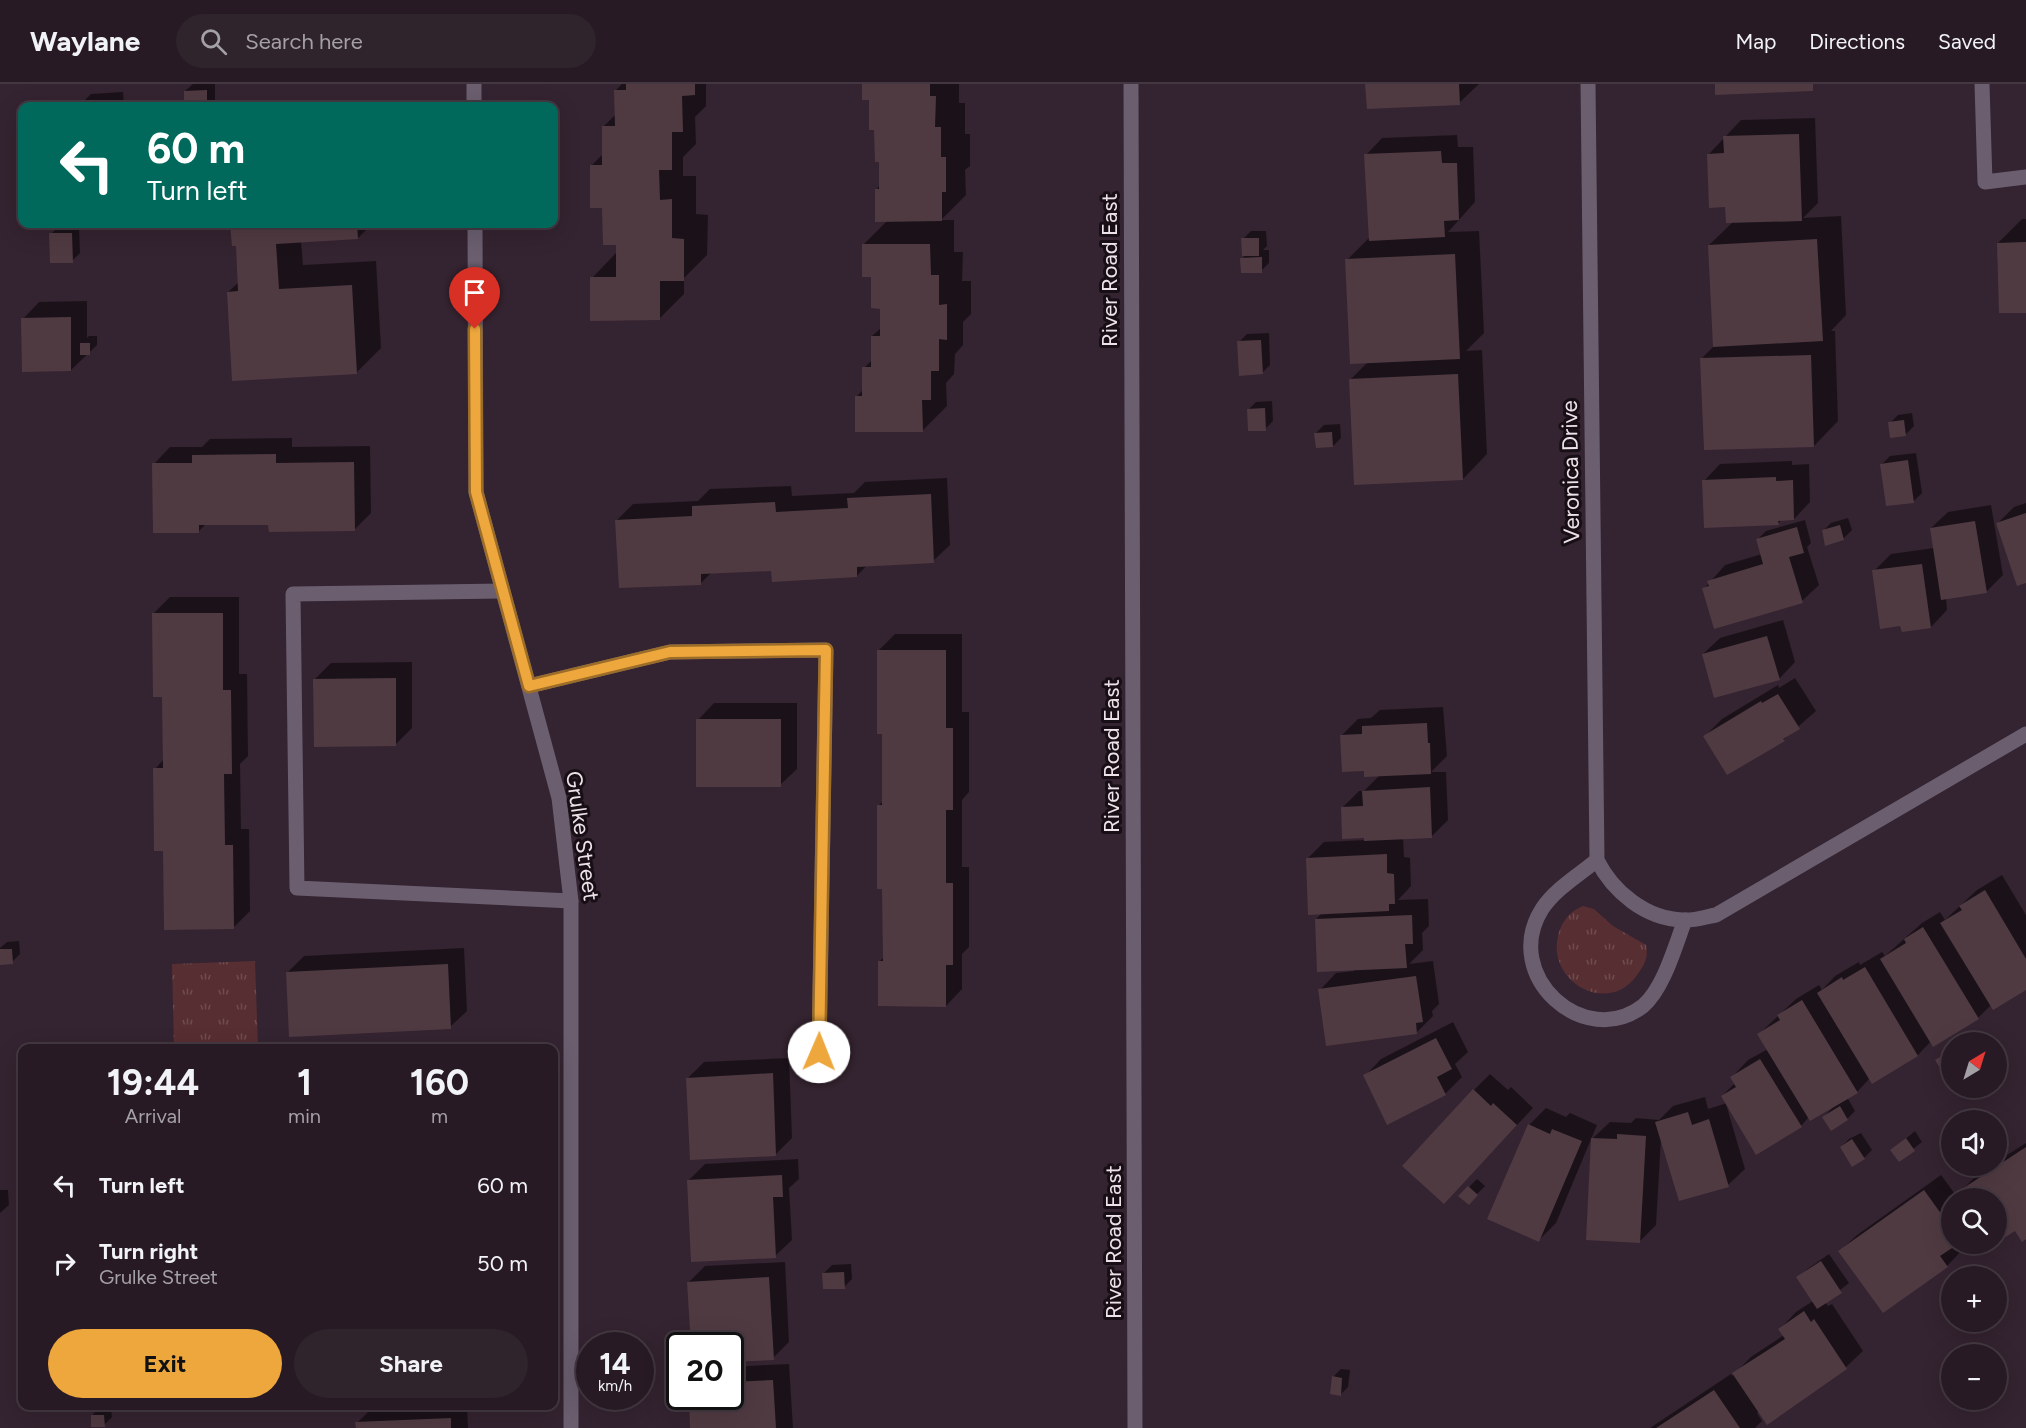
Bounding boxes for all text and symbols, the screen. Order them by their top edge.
search box [176,14,596,68]
text: Waylane [30,24,140,58]
icon: search [197,25,230,58]
text: Search here [245,28,363,55]
text: Map [1735,29,1776,54]
text: Directions [1809,29,1905,54]
text: Saved [1938,29,1996,54]
text: 60 m [147,123,245,174]
icon: left [48,126,126,204]
text: Turn left [147,174,247,207]
street label: River Road East [1096,193,1123,347]
pin [449,267,500,329]
icon: arrive [458,276,491,309]
street label: Veronica Drive [1556,400,1585,544]
street label: River Road East [1098,679,1125,833]
street label: Grulke Street [560,769,605,903]
position arrow [787,1020,851,1084]
north arrow [1941,1032,2007,1098]
map controls [1941,1032,2007,1410]
text: 19:44 [107,1061,199,1104]
text: 1 [297,1061,312,1104]
text: 160 [410,1061,469,1104]
text: Arrival [125,1104,181,1128]
text: min [288,1104,321,1128]
text: m [431,1104,448,1128]
button: sound [1941,1110,2007,1176]
street label: River Road East [1100,1165,1127,1319]
icon: left [48,1169,81,1202]
text: Turn left [99,1172,185,1199]
text: 60 m [477,1172,528,1199]
button: search [1941,1188,2007,1254]
text: Turn right [99,1238,198,1265]
icon: right [48,1247,81,1280]
text: 50 m [477,1250,528,1277]
text: Grulke Street [99,1265,218,1289]
button: + [1941,1266,2007,1332]
button: Exit [48,1329,282,1398]
button: Share [294,1329,528,1398]
speed limit sign: 20 [666,1332,744,1410]
button: − [1941,1344,2007,1410]
text: 14 [599,1345,631,1382]
text: km/h [598,1377,632,1395]

